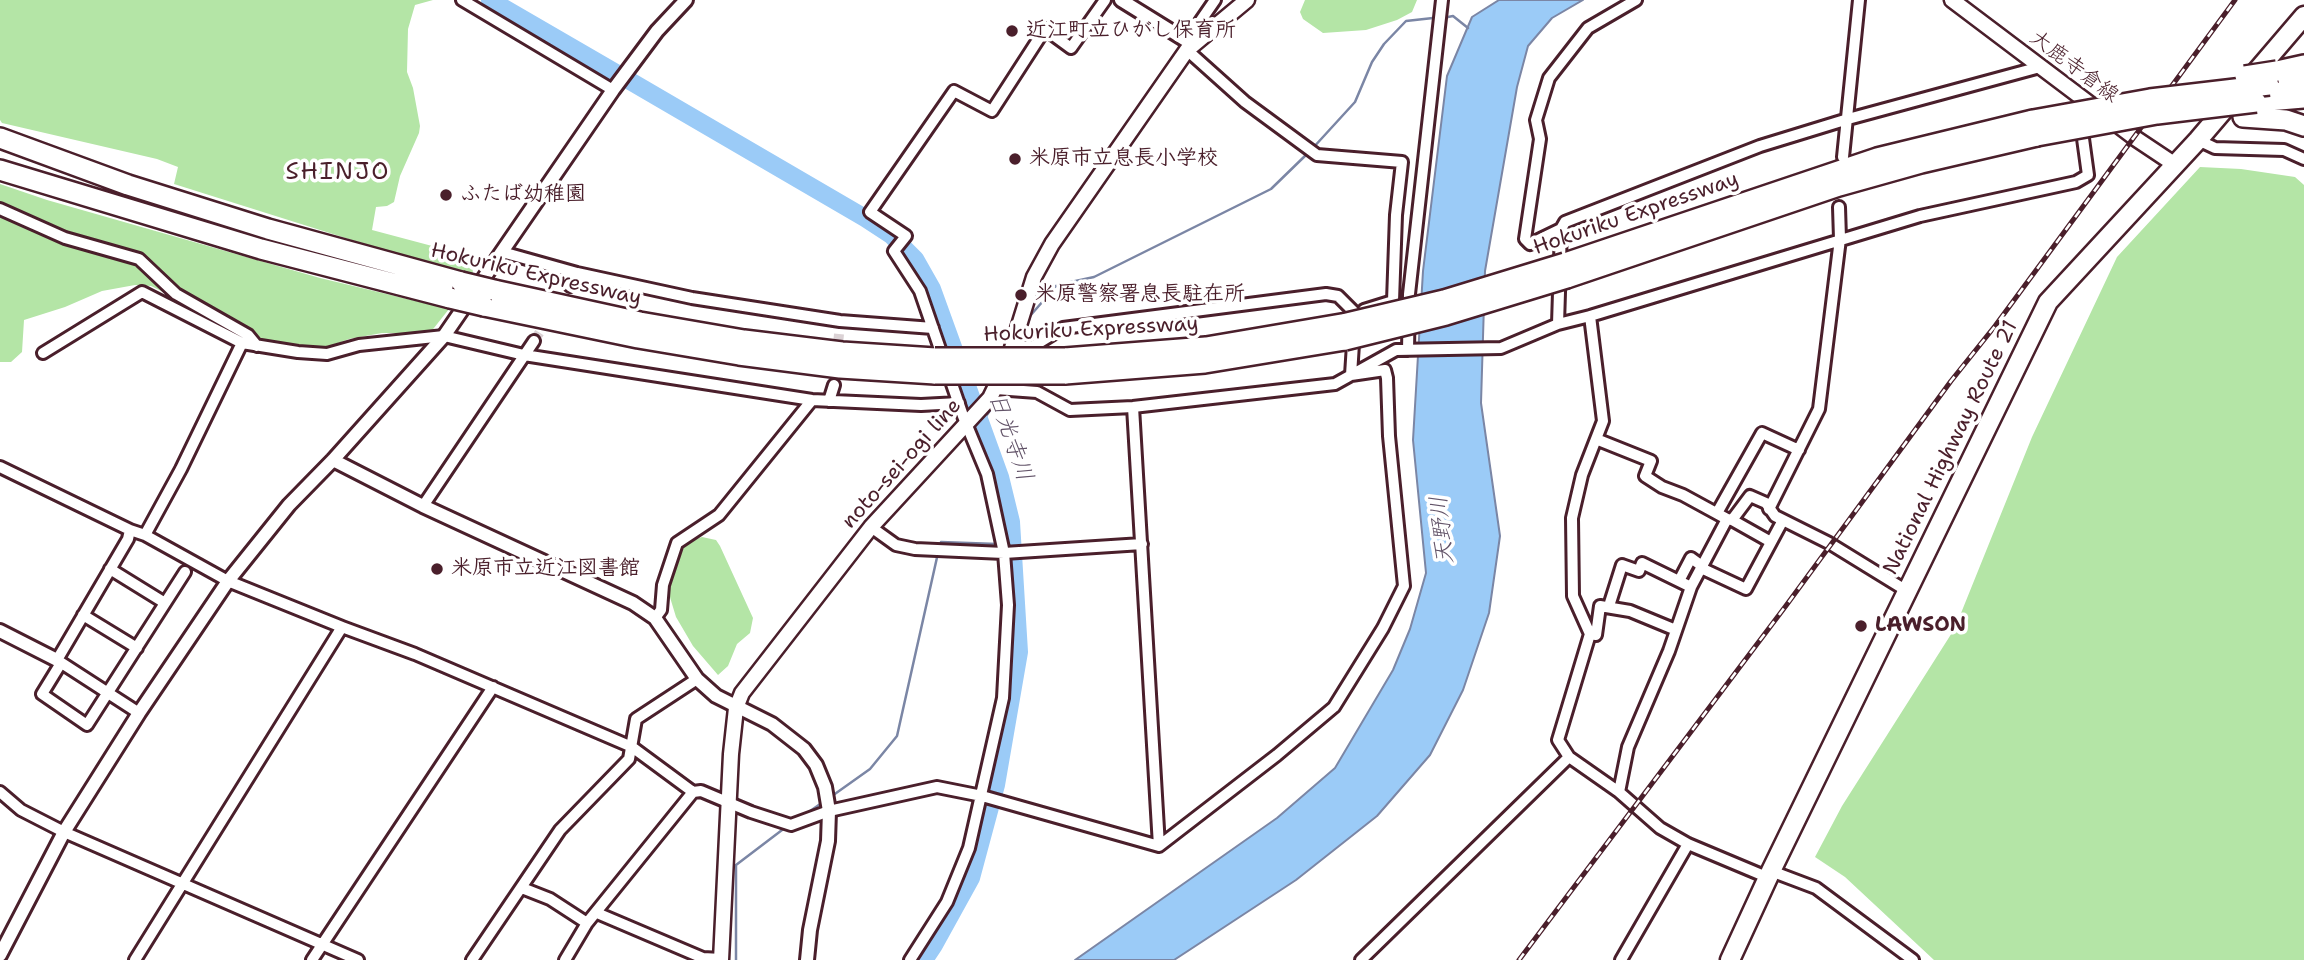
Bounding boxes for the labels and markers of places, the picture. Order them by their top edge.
place label: 近江町立ひがし保育所 [1026,18,1236,44]
marker: 近江町立ひがし保育所 [1004,23,1020,39]
place label: 米原市立息長小学校 [1029,146,1218,172]
marker: 米原市立息長小学校 [1007,151,1023,167]
place label: ふたば幼稚園 [460,182,586,208]
marker: ふたば幼稚園 [438,187,454,203]
place label: 米原警察署息長駐在所 [1035,282,1245,308]
marker: 米原警察署息長駐在所 [1013,287,1029,303]
place label: 米原市立近江図書館 [451,556,640,582]
marker: 米原市立近江図書館 [429,561,445,577]
place label: LAWSON [1875,613,1966,639]
marker: LAWSON [1853,618,1869,634]

